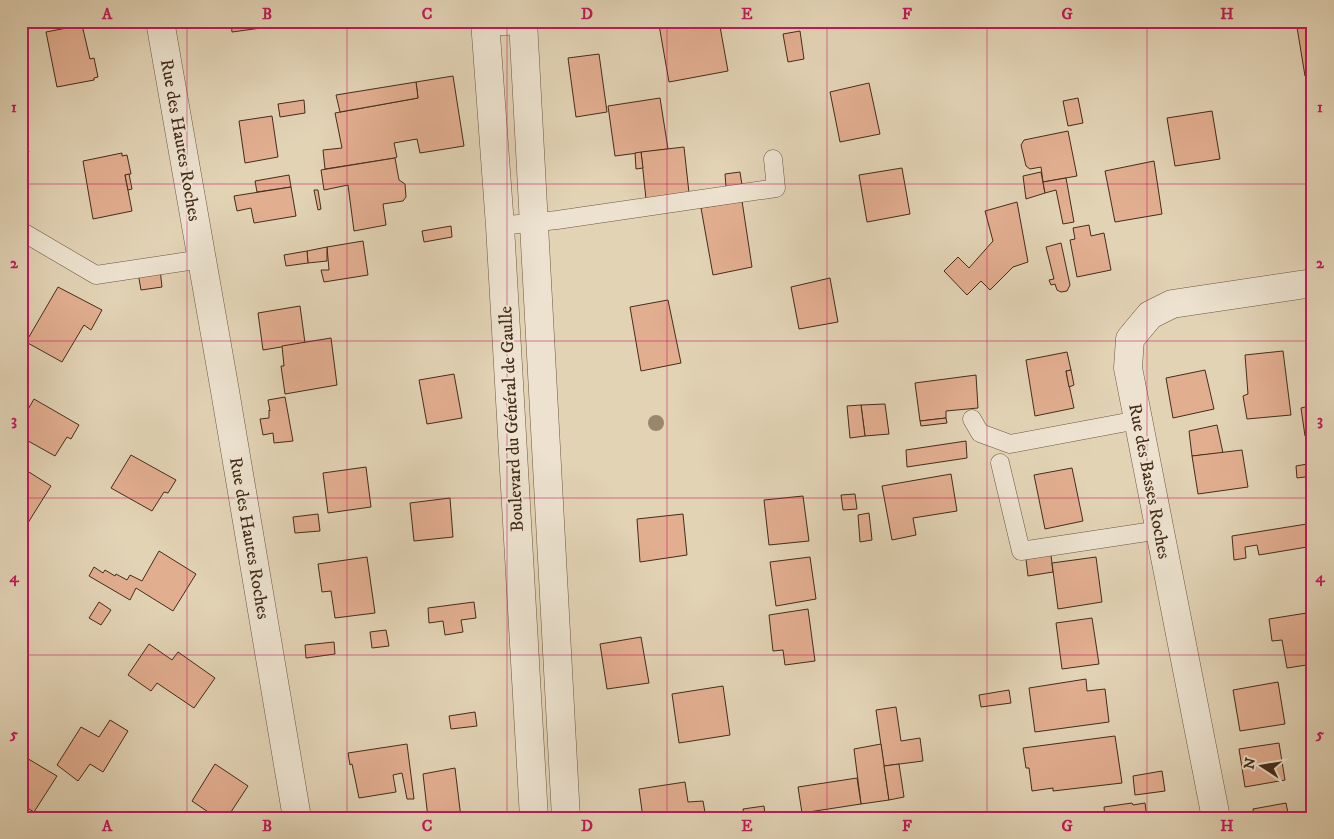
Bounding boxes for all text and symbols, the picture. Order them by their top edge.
text: A [101,4,113,24]
text: B [262,4,272,24]
text: C [422,4,432,24]
text: D [581,4,593,24]
text: E [741,4,753,24]
text: F [902,4,912,24]
text: G [1061,4,1073,24]
text: H [1220,4,1234,24]
street label: Rue des Hautes Roches [155,57,205,223]
text: 1 [11,97,17,117]
text: 1 [1317,97,1323,117]
text: 2 [10,253,19,273]
text: 2 [1316,253,1325,273]
street label: Boulevard du Général de Gaulle [495,305,529,532]
street label: Rue des Basses Roches [1123,402,1175,561]
text: 3 [11,410,17,430]
text: 3 [1317,410,1323,430]
street label: Rue des Hautes Roches [224,455,274,621]
text: 4 [8,567,19,587]
text: 4 [1314,567,1325,587]
text: 5 [9,724,18,744]
text: 5 [1315,724,1324,744]
north arrow [1236,742,1286,792]
text: N [1240,756,1260,771]
text: A [101,816,113,836]
text: B [262,816,272,836]
text: C [422,816,432,836]
text: D [581,816,593,836]
text: E [741,816,753,836]
text: F [902,816,912,836]
text: G [1061,816,1073,836]
text: H [1220,816,1234,836]

